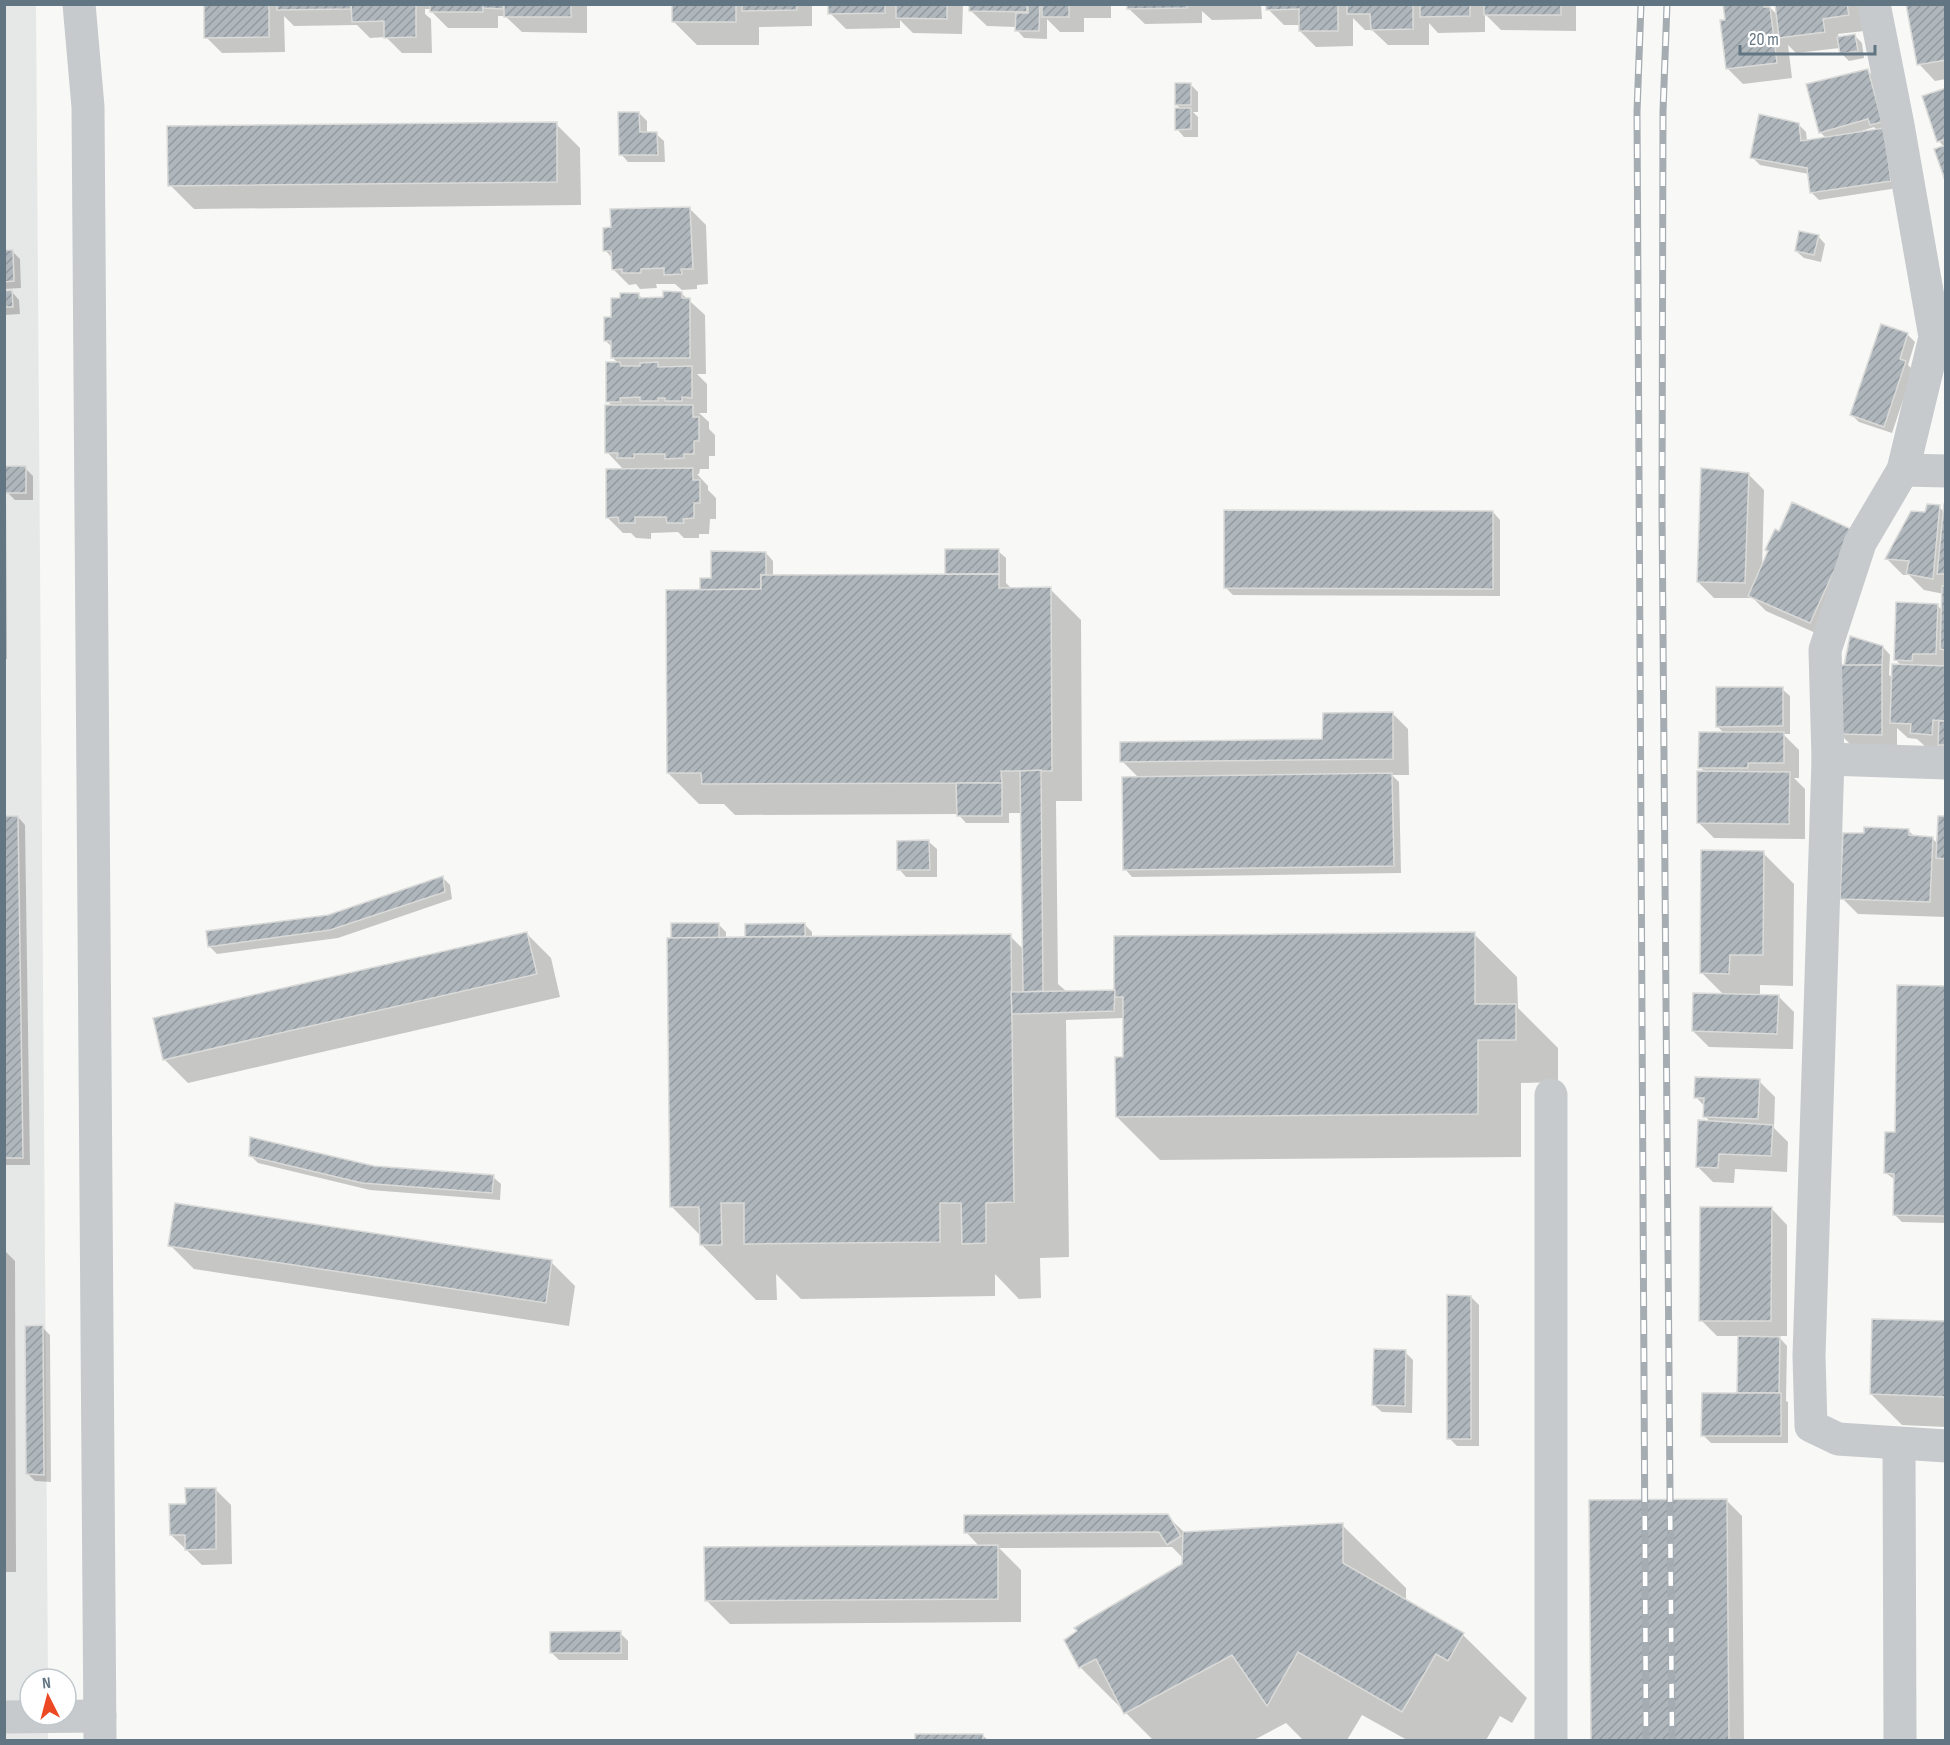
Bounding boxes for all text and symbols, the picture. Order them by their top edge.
scale bar [1740,18,1875,56]
text: 20 m [1749,29,1779,50]
north arrow [18,1667,78,1727]
text: N [41,1674,52,1693]

